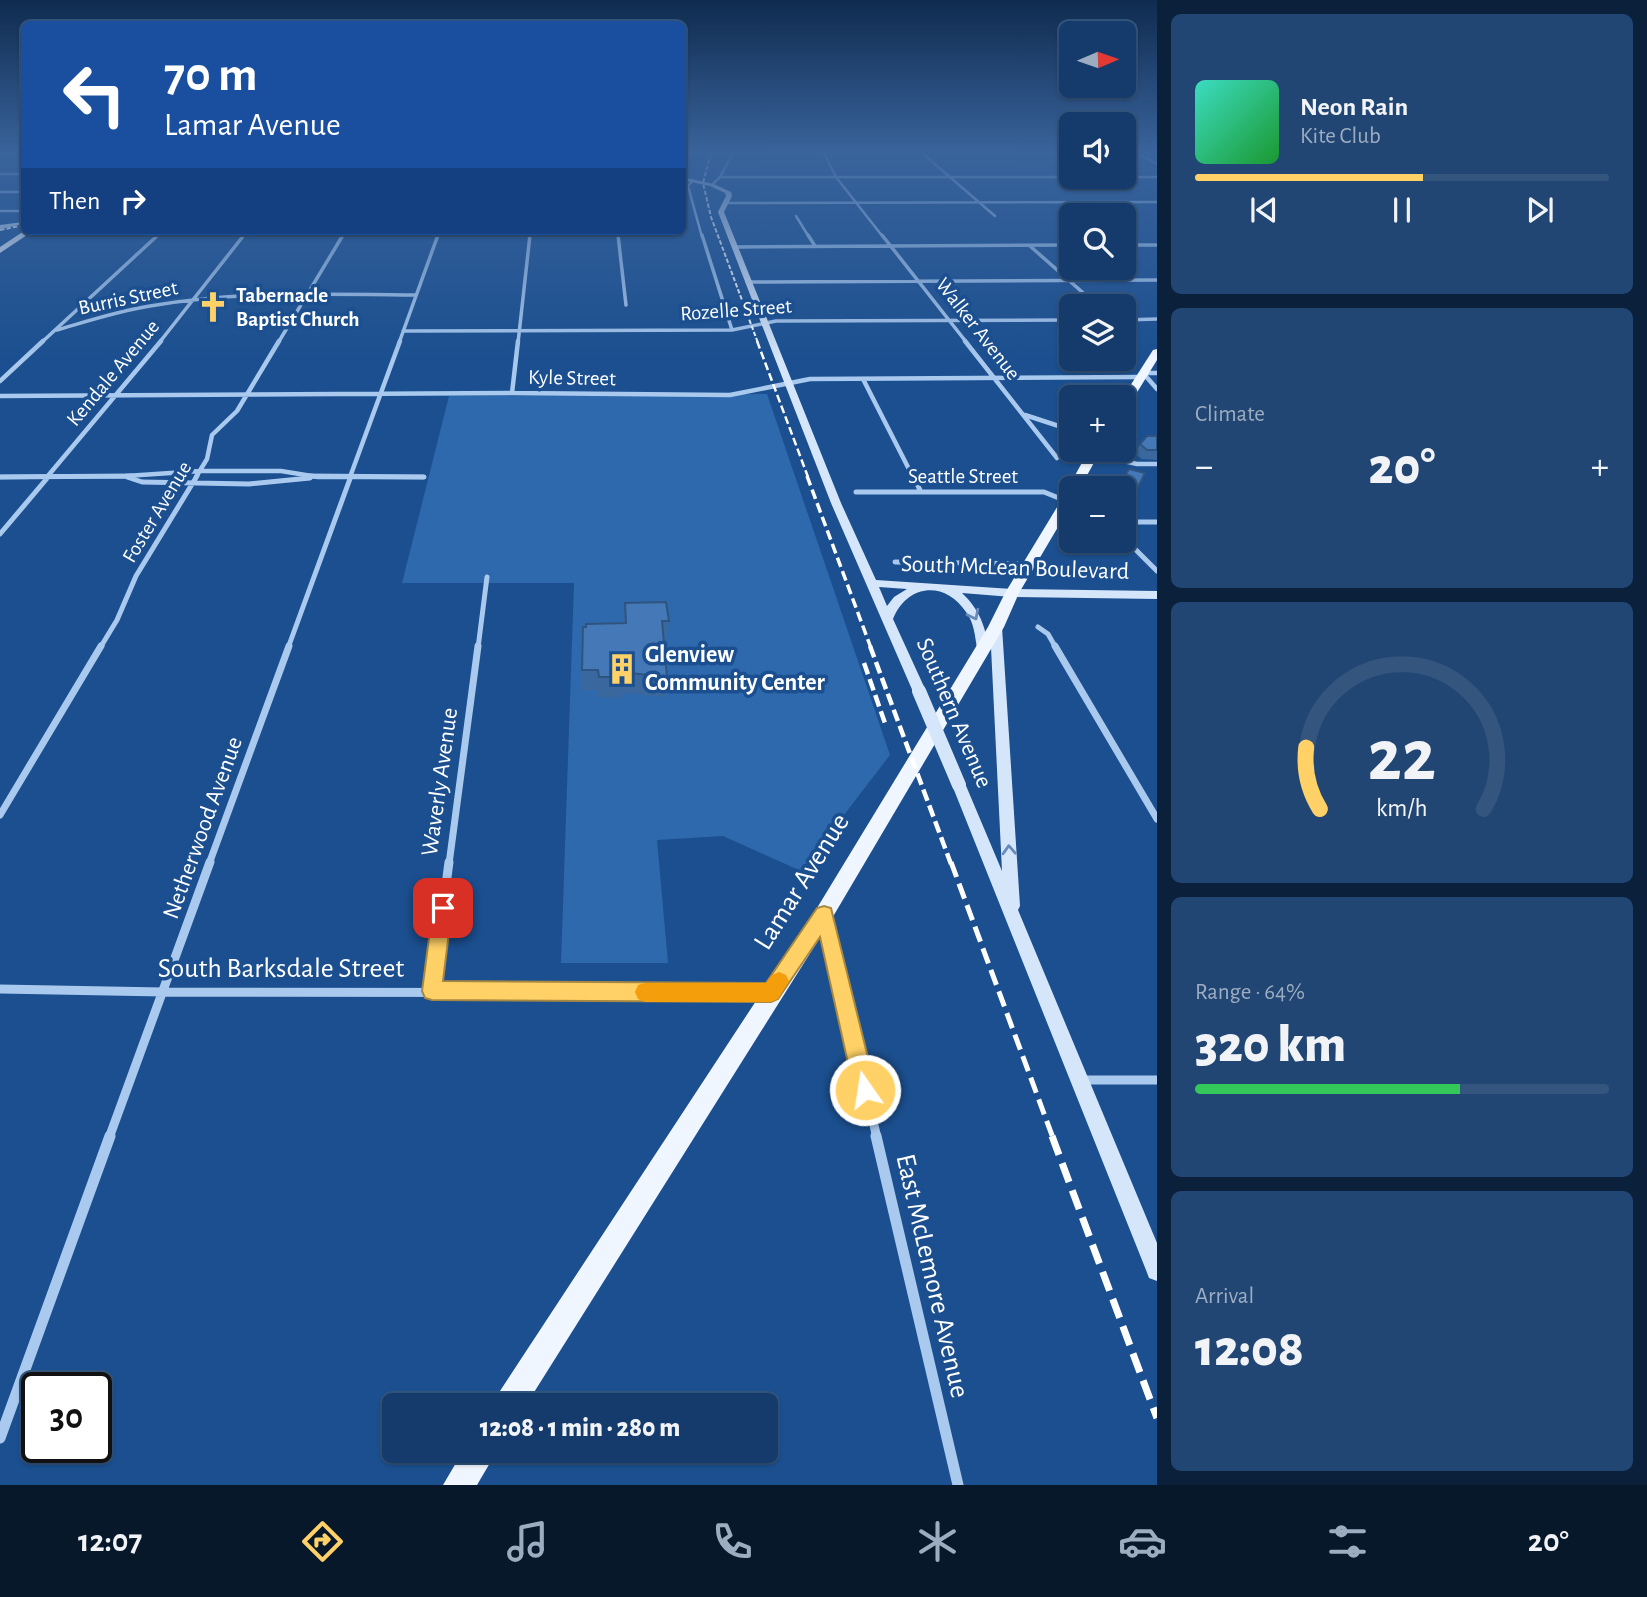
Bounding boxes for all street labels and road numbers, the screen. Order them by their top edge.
street label: Walker Avenue [932,274,1024,384]
street label: Burris Street [76,277,180,319]
street label: Rozelle Street [679,296,793,324]
street label: Kendale Avenue [63,316,163,430]
street label: Kyle Street [528,367,616,389]
street label: Foster Avenue [119,458,195,566]
street label: Seattle Street [908,466,1018,487]
street label: South McLean Boulevard [901,552,1129,584]
street label: Southern Avenue [912,635,996,791]
street label: Waverly Avenue [418,706,462,858]
street label: Netherwood Avenue [159,734,247,922]
street label: Lamar Avenue [749,809,855,955]
street label: South Barksdale Street [158,955,404,983]
street label: East McLemore Avenue [890,1151,974,1401]

